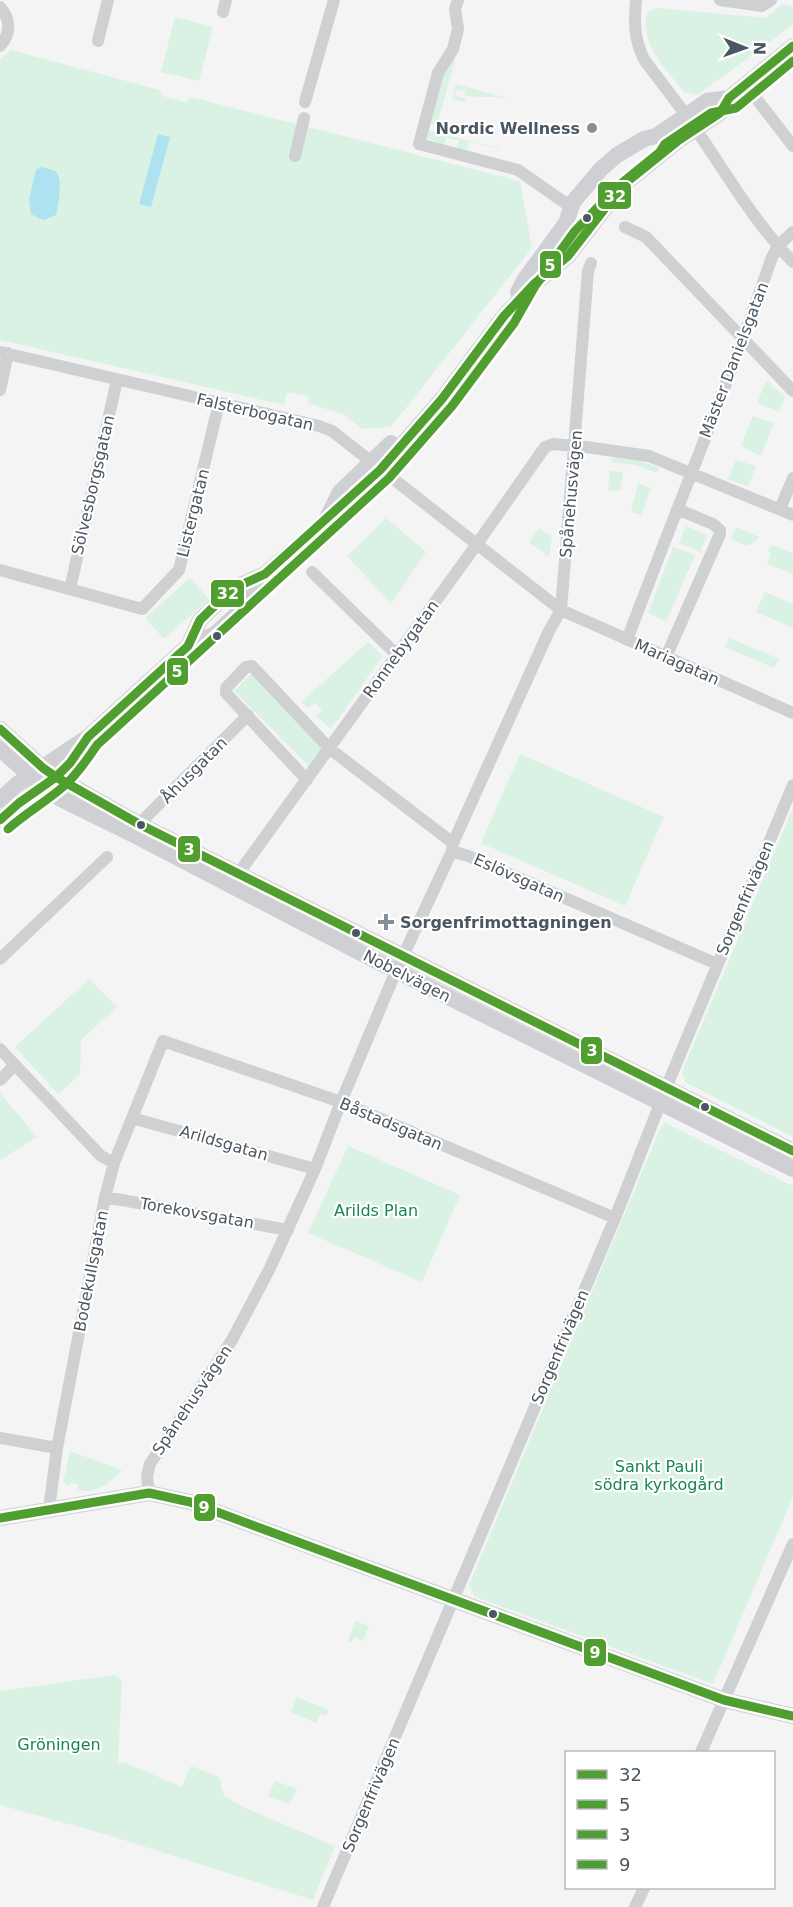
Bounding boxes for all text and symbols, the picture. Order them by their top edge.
north arrow [715,18,775,78]
text: N [750,41,769,55]
place label: Nordic Wellness [436,119,580,138]
marker: Nordic Wellness [585,121,599,135]
line badge: 32 [597,181,632,210]
text: 32 [604,187,626,206]
unlabelled marker [581,212,593,224]
line badge: 5 [539,250,562,279]
text: 5 [544,256,556,275]
street label: Mäster Danielsgatan [696,279,772,441]
street label: Falsterbogatan [195,389,315,435]
street label: Sölvesborgsgatan [68,413,118,557]
street label: Spånehusvägen [556,429,586,559]
street label: Listergatan [173,467,213,559]
line badge: 32 [210,579,245,608]
text: 32 [217,584,239,603]
street label: Ronnebygatan [359,596,443,702]
unlabelled marker [211,630,223,642]
street label: Mariagatan [632,635,722,689]
line badge: 5 [166,657,189,686]
text: 5 [171,662,183,681]
street label: Åhusgatan [157,733,231,807]
unlabelled marker [135,819,147,831]
line badge: 3 [177,835,201,863]
street label: Sorgenfrivägen [712,838,778,958]
text: 3 [183,840,195,859]
street label: Eslövsgatan [471,850,567,906]
marker: Sorgenfrimottagningen [377,913,395,931]
place label: Sorgenfrimottagningen [400,913,612,932]
unlabelled marker [350,927,362,939]
street label: Nobelvägen [360,946,454,1006]
line badge: 3 [580,1036,603,1065]
text: 3 [586,1041,598,1060]
street label: Båstadsgatan [337,1094,445,1154]
unlabelled marker [699,1101,711,1113]
street label: Arildsgatan [178,1121,270,1165]
street label: Torekovsgatan [138,1193,255,1232]
park label: Arilds Plan [334,1201,418,1220]
street label: Bodekullsgatan [70,1209,112,1333]
street label: Sorgenfrivägen [527,1287,593,1407]
street label: Spånehusvägen [148,1342,236,1458]
park label: Sankt Pauli södra kyrkogård [594,1457,724,1494]
line badge: 9 [193,1493,216,1522]
text: 9 [198,1498,210,1517]
unlabelled marker [487,1608,499,1620]
line badge: 9 [583,1638,607,1667]
text: 9 [589,1643,601,1662]
park label: Gröningen [17,1735,101,1754]
street label: Sorgenfrivägen [338,1735,404,1855]
legend [565,1751,775,1889]
text: 32 [619,1764,642,1785]
text: 5 [619,1794,630,1815]
text: 3 [619,1824,630,1845]
text: 9 [619,1854,630,1875]

